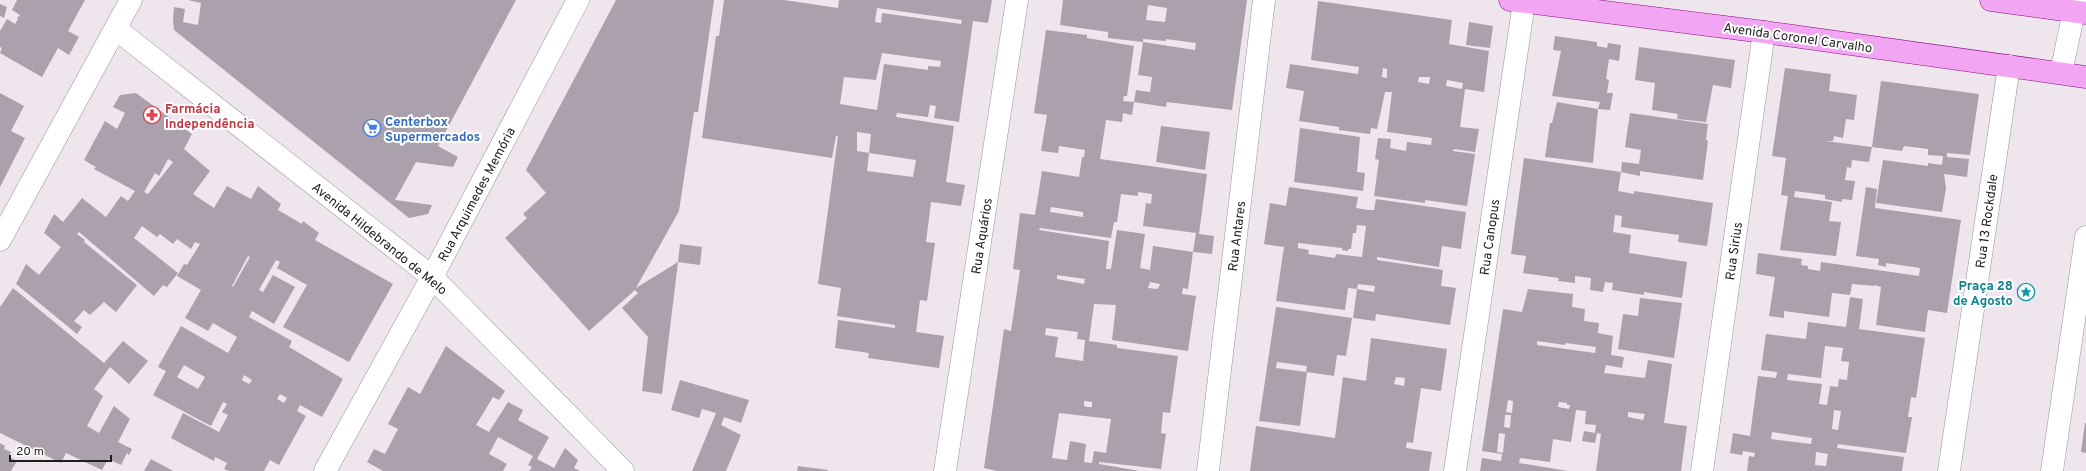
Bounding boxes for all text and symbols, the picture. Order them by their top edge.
street label: Avenida Coronel Carvalho [1722,21,1873,57]
place label: Farmácia Independência [165,102,254,133]
pharmacy icon: Farmácia Independência [142,105,162,125]
place label: Centerbox Supermercados [385,115,480,146]
supermarket icon: Centerbox Supermercados [362,118,382,138]
street label: Rua Arquimedes Memória [436,125,520,265]
street label: Rua 13 Rockdale [1973,173,2003,269]
street label: Avenida Hildebrando de Melo [308,180,450,299]
street label: Rua Aquários [969,197,997,276]
street label: Rua Canopus [1478,198,1504,276]
street label: Rua Antares [1226,200,1250,272]
street label: Rua Sirius [1723,221,1747,281]
place label: Praça 28 de Agosto [1953,279,2013,310]
place icon: Praça 28 de Agosto [2016,282,2036,302]
scale bar [10,437,111,463]
text: 20 m [16,444,44,460]

